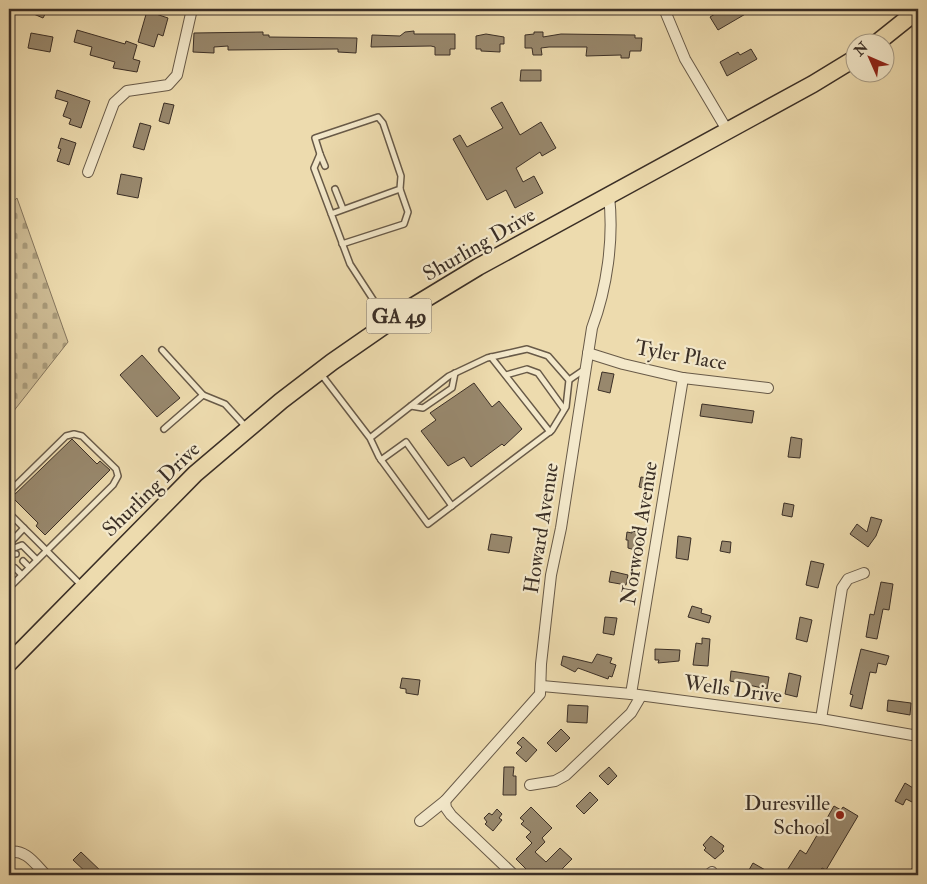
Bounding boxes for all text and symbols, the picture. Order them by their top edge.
north arrow [844,32,894,82]
text: N [850,38,872,60]
street label: Shurling Drive [418,201,541,288]
road number: GA 49 [366,298,432,334]
street label: Tyler Place [633,334,729,377]
street label: Shurling Drive [97,436,206,543]
street label: Norwood Avenue [615,459,664,607]
street label: Howard Avenue [518,461,565,595]
street label: Wells Drive [681,669,784,710]
place label: Duresville School [744,790,831,841]
marker: Duresville School [834,809,846,821]

